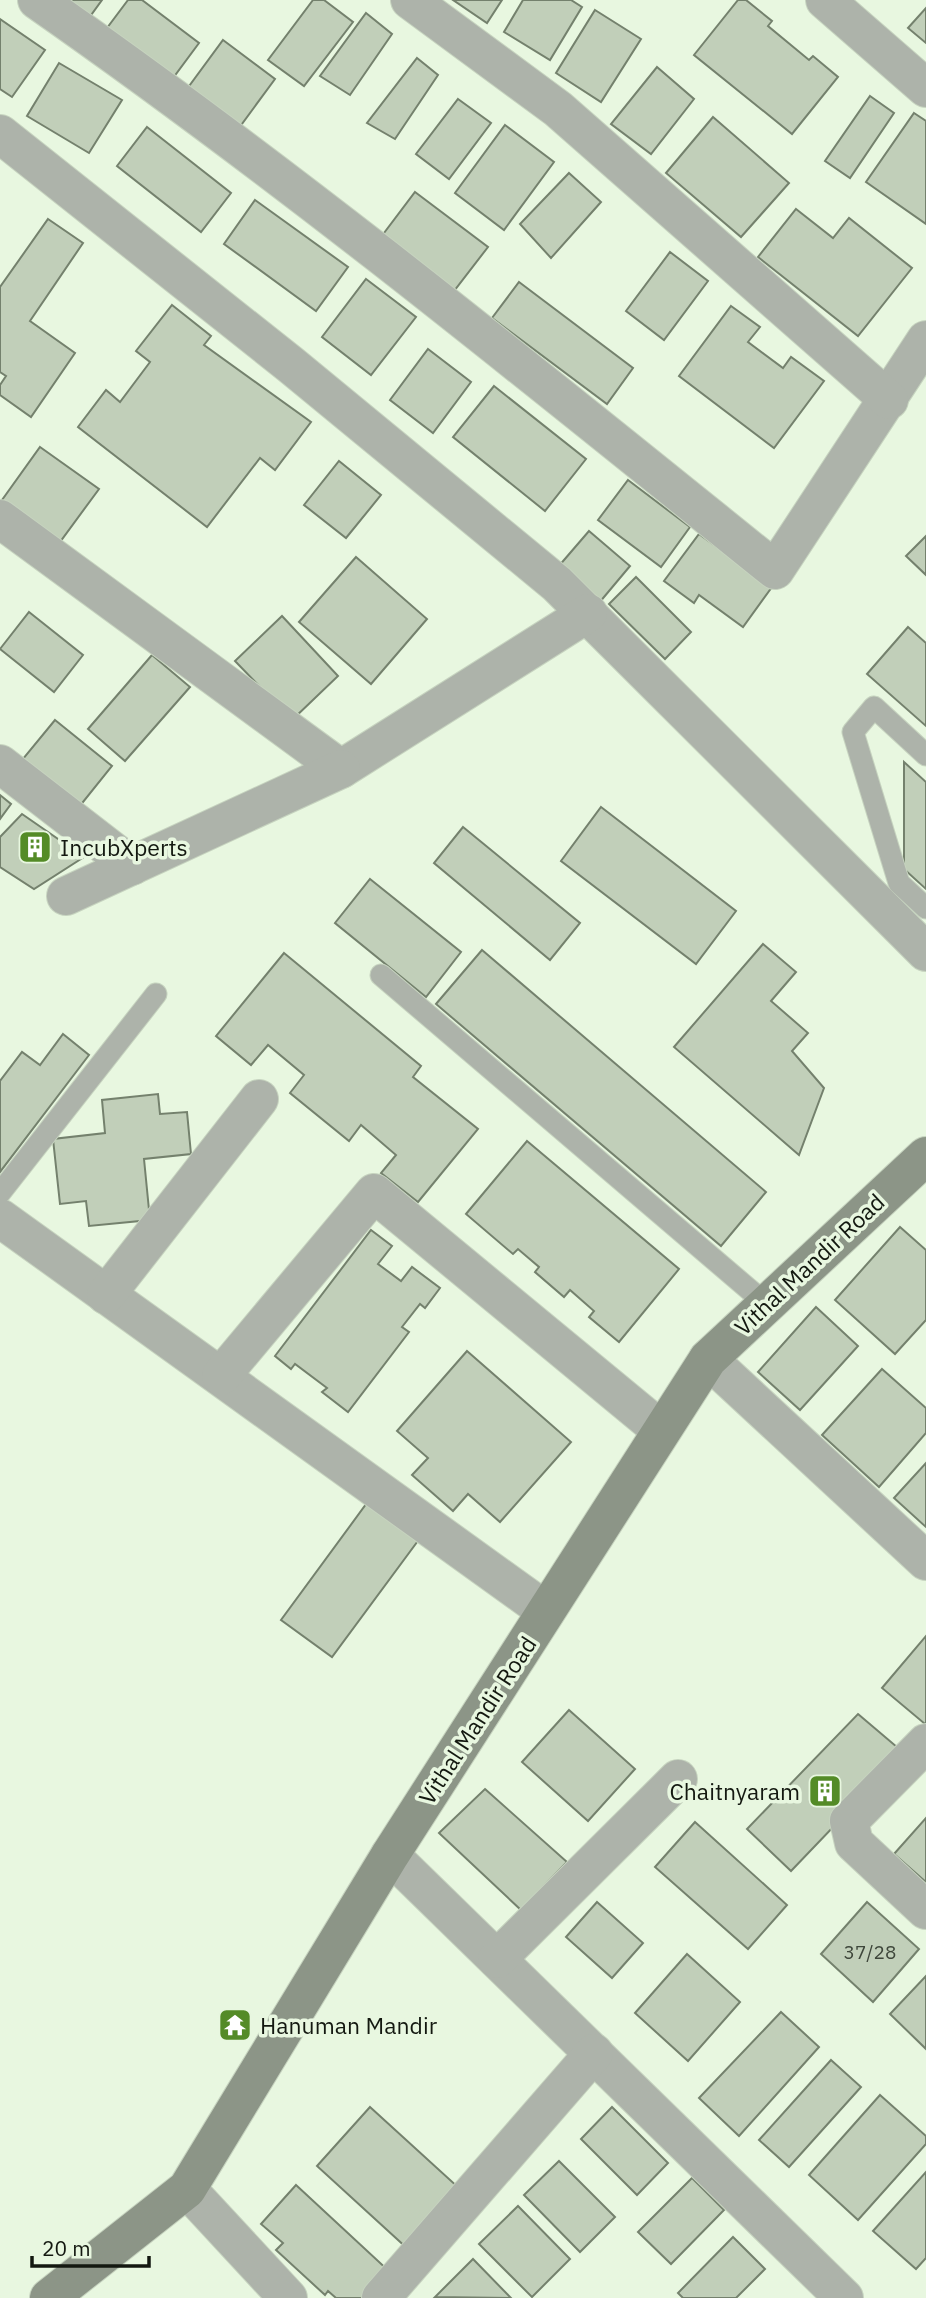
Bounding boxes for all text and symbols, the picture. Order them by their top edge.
building icon: IncubXperts [16,828,54,866]
place label: IncubXperts [60,832,188,862]
street label: Vithal Mandir Road [728,1187,890,1341]
street label: Vithal Mandir Road [411,1630,543,1810]
building icon: Chaitnyaram [806,1772,844,1810]
place label: Chaitnyaram [670,1776,800,1806]
house number: 37/28 [844,1940,896,1964]
temple icon: Hanuman Mandir [216,2006,254,2044]
place label: Hanuman Mandir [260,2010,438,2040]
scale bar [32,2224,149,2268]
text: 20 m [42,2234,91,2262]

